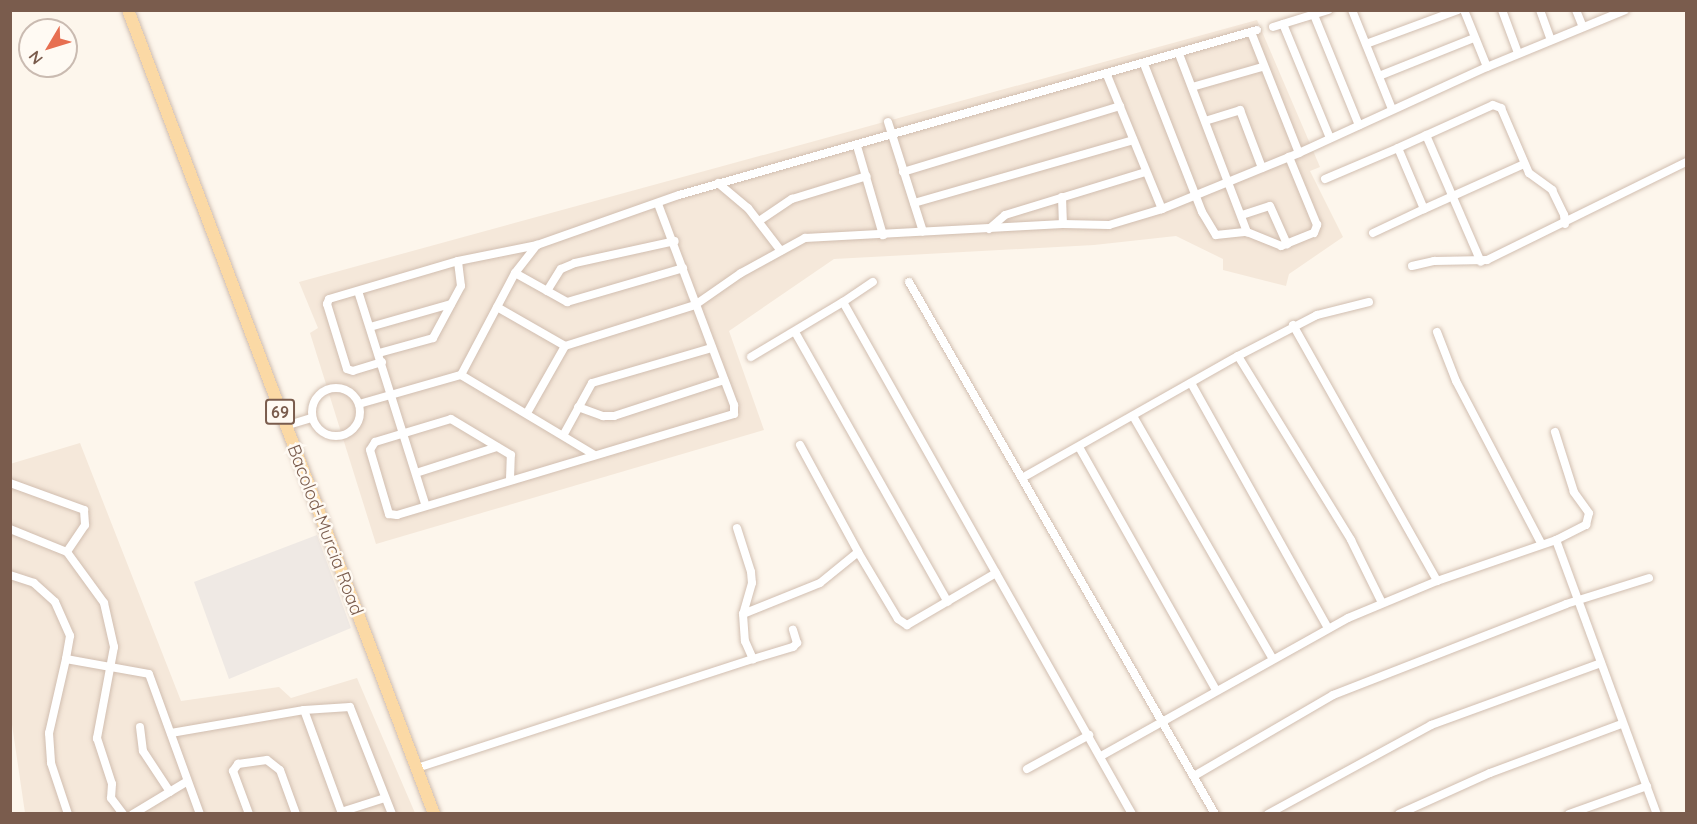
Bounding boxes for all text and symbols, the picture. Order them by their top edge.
north arrow [18,18,78,78]
text: N [24,47,47,69]
road number: 69 [265,399,295,425]
street label: Bacolod-Murcia Road [283,442,367,618]

